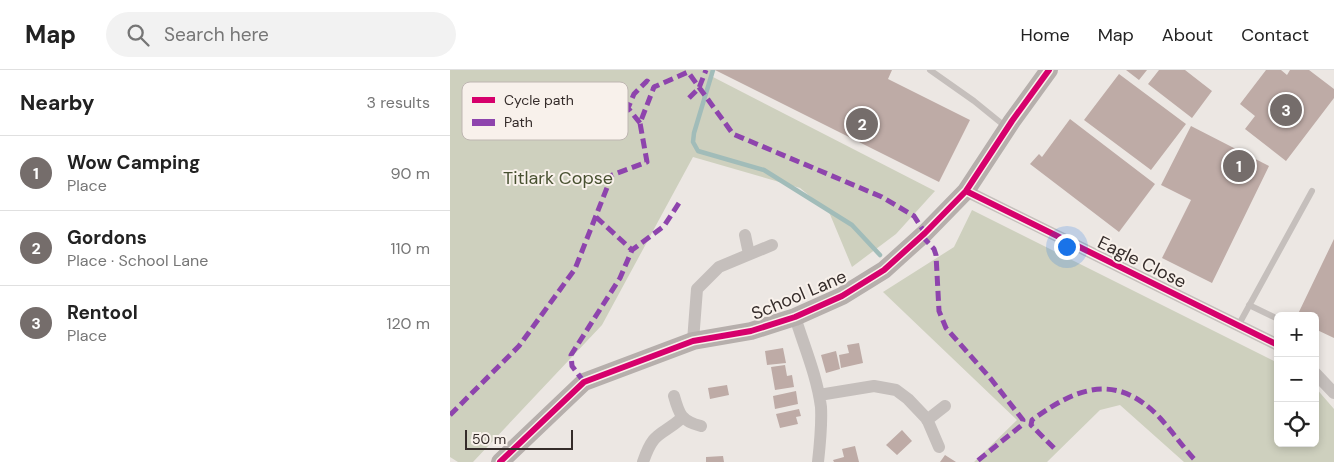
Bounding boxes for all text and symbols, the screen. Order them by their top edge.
search box [106,12,456,57]
text: Map [25,19,76,50]
icon: search [124,21,152,49]
text: Search here [164,22,269,47]
text: Home [1020,23,1070,47]
text: Map [1098,23,1134,47]
text: About [1162,23,1213,47]
text: Contact [1241,23,1309,47]
legend [462,82,628,140]
text: Nearby [20,89,94,117]
text: Cycle path [504,91,574,109]
pin: 3 [1270,91,1302,129]
text: 3 results [367,92,430,113]
pin: 2 [846,105,878,143]
text: Path [504,113,533,131]
pin: 1 [1223,147,1255,185]
text: Wow Camping [67,150,200,175]
text: 1 [33,163,39,184]
text: 90 m [390,163,430,184]
park label: Titlark Copse [503,166,613,190]
text: Place [67,175,107,196]
text: Gordons [67,225,147,250]
street label: Eagle Close [1094,230,1190,294]
your location [1054,234,1080,260]
text: 2 [31,238,41,259]
text: 110 m [391,238,430,259]
text: Place · School Lane [67,250,208,271]
street label: School Lane [748,264,850,326]
text: Rentool [67,300,138,325]
map controls [1274,312,1319,447]
button: + [1274,312,1319,357]
text: 3 [31,313,41,334]
text: 120 m [386,313,430,334]
text: Place [67,325,107,346]
button: − [1274,357,1319,402]
button: locate [1274,402,1319,447]
scale bar [465,427,572,450]
text: 50 m [472,430,506,448]

